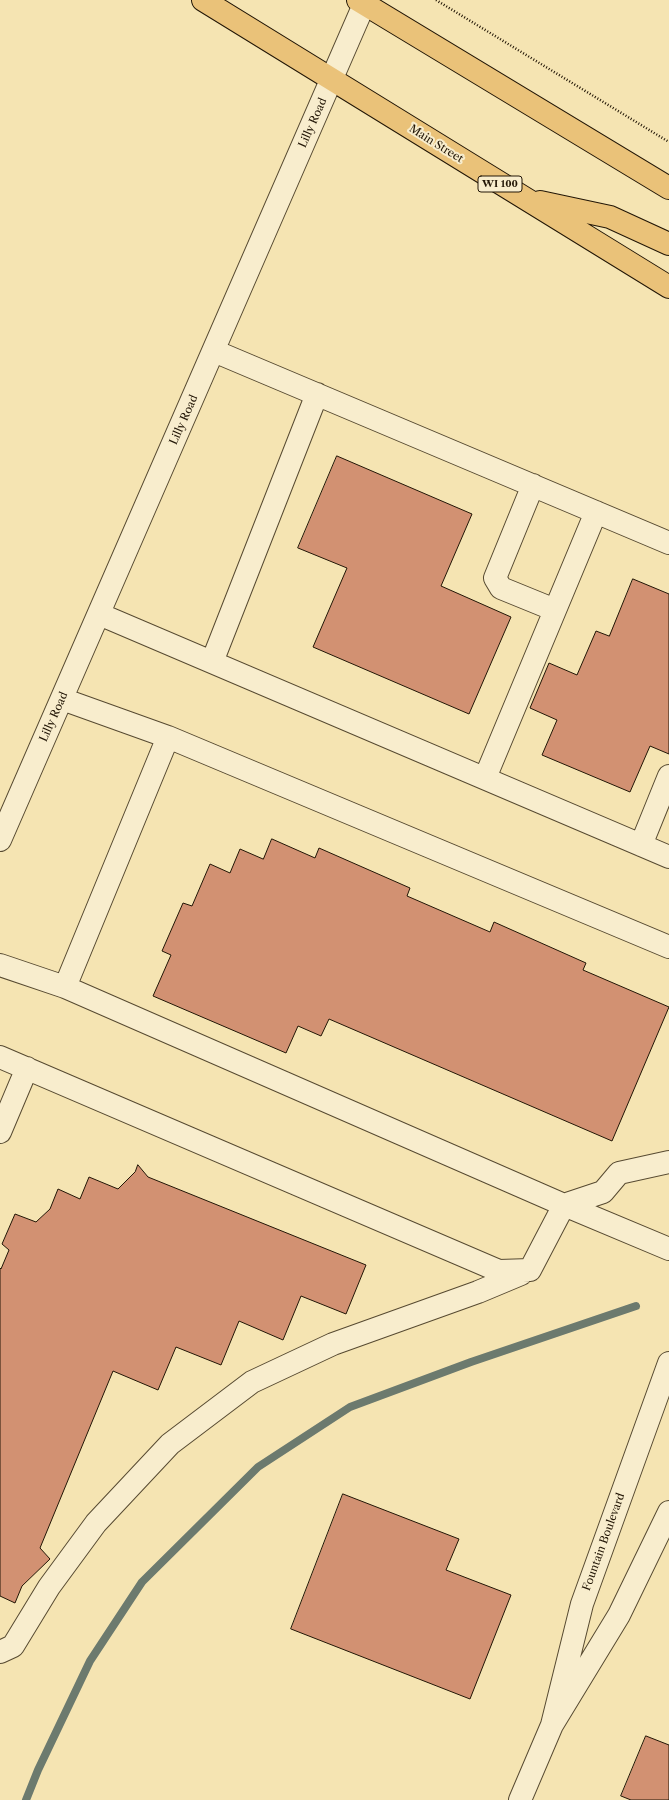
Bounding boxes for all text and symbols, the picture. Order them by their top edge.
street label: Lilly Road [296,96,330,150]
street label: Main Street [407,122,465,166]
road number: WI 100 [478,176,522,192]
street label: Lilly Road [167,393,201,447]
street label: Lilly Road [37,690,71,744]
street label: Fountain Boulevard [580,1491,628,1593]

